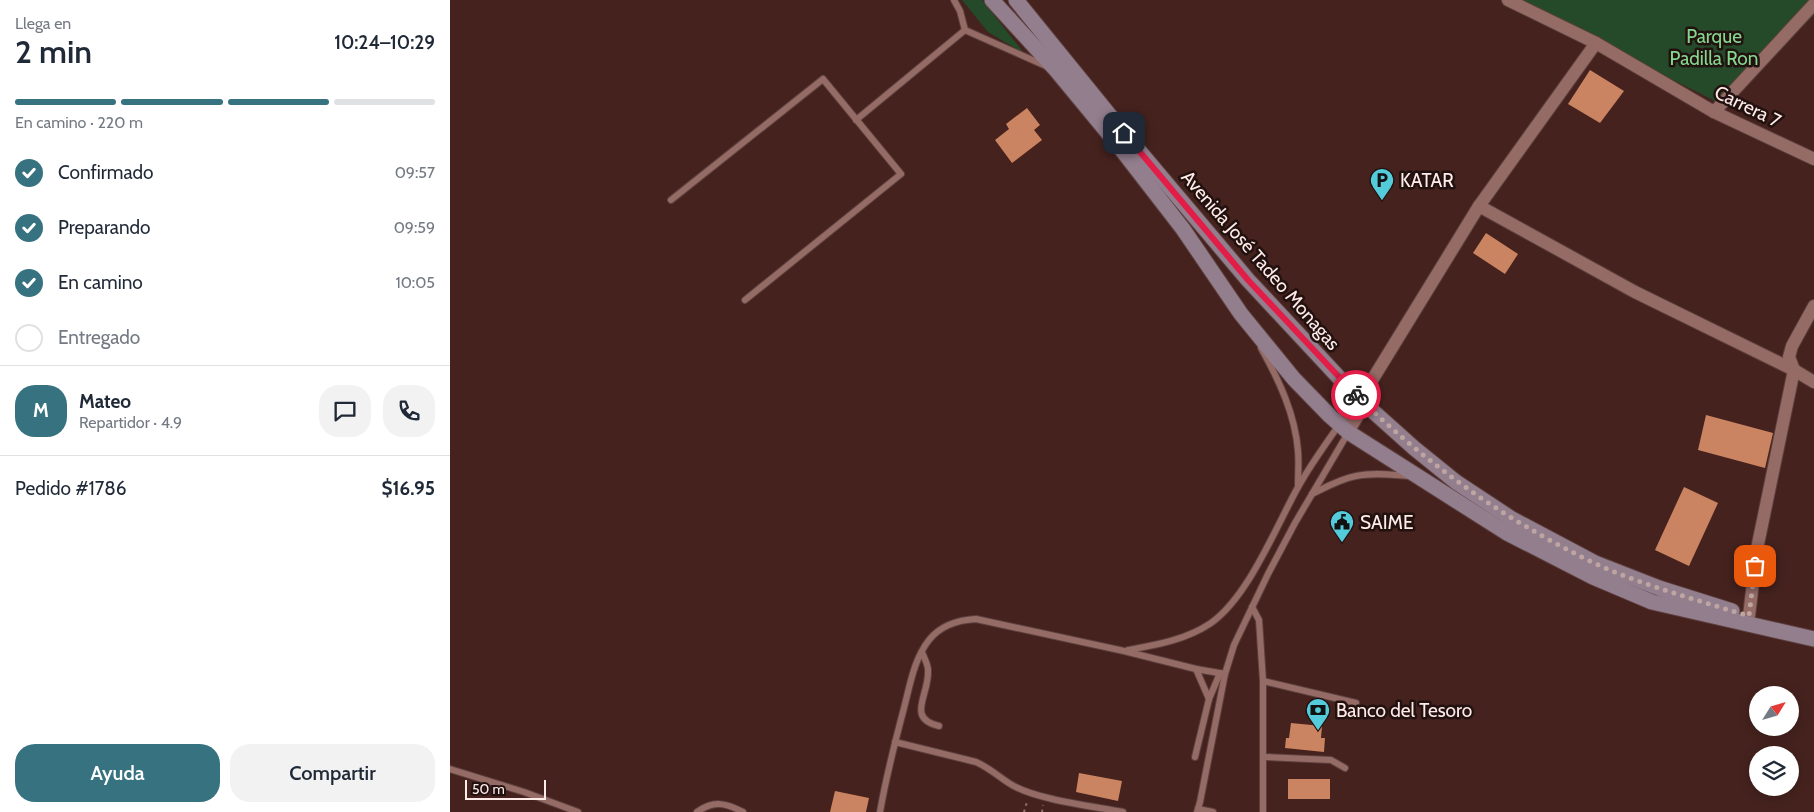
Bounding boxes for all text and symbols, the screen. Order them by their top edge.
text: Llega en [15,14,71,33]
park label: Parque Padilla Ron [1670,25,1758,70]
text: 10:24–10:29 [334,31,435,54]
text: 2 min [15,32,92,71]
street label: Carrera 7 [1711,81,1785,133]
pin [1103,112,1145,154]
text: En camino · 220 m [15,113,143,132]
icon: home [1110,119,1138,147]
icon: check [15,159,43,187]
text: Confirmado [58,161,154,184]
text: 09:57 [395,163,435,182]
street label: Avenida José Tadeo Monagas [1176,166,1345,355]
parking icon: KATAR [1369,167,1395,201]
place label: KATAR [1400,169,1454,192]
icon: check [15,214,43,242]
text: Preparando [58,216,151,239]
text: 09:59 [394,218,435,237]
icon: check [15,269,43,297]
text: En camino [58,271,143,294]
text: 10:05 [395,273,435,292]
text: Entregado [58,326,140,349]
courier [1331,370,1381,420]
icon: bike [1342,381,1370,409]
button: chat [319,385,371,437]
button: phone [383,385,435,437]
text: Mateo [79,390,131,413]
text: M [33,399,49,422]
text: Repartidor · 4.9 [79,413,182,432]
text: Pedido #1786 [15,477,127,500]
text: $16.95 [381,477,435,500]
public building icon: SAIME [1329,509,1355,543]
place label: SAIME [1360,511,1413,534]
pin [1734,545,1776,587]
icon: bag [1741,552,1769,580]
north arrow [1749,686,1799,736]
map controls [1749,686,1799,796]
bank icon: Banco del Tesoro [1305,697,1331,731]
place label: Banco del Tesoro [1336,699,1472,722]
button: Ayuda [15,744,220,802]
button: Compartir [230,744,435,802]
button: layers [1749,746,1799,796]
scale bar [465,777,546,800]
text: 50 m [472,780,505,798]

